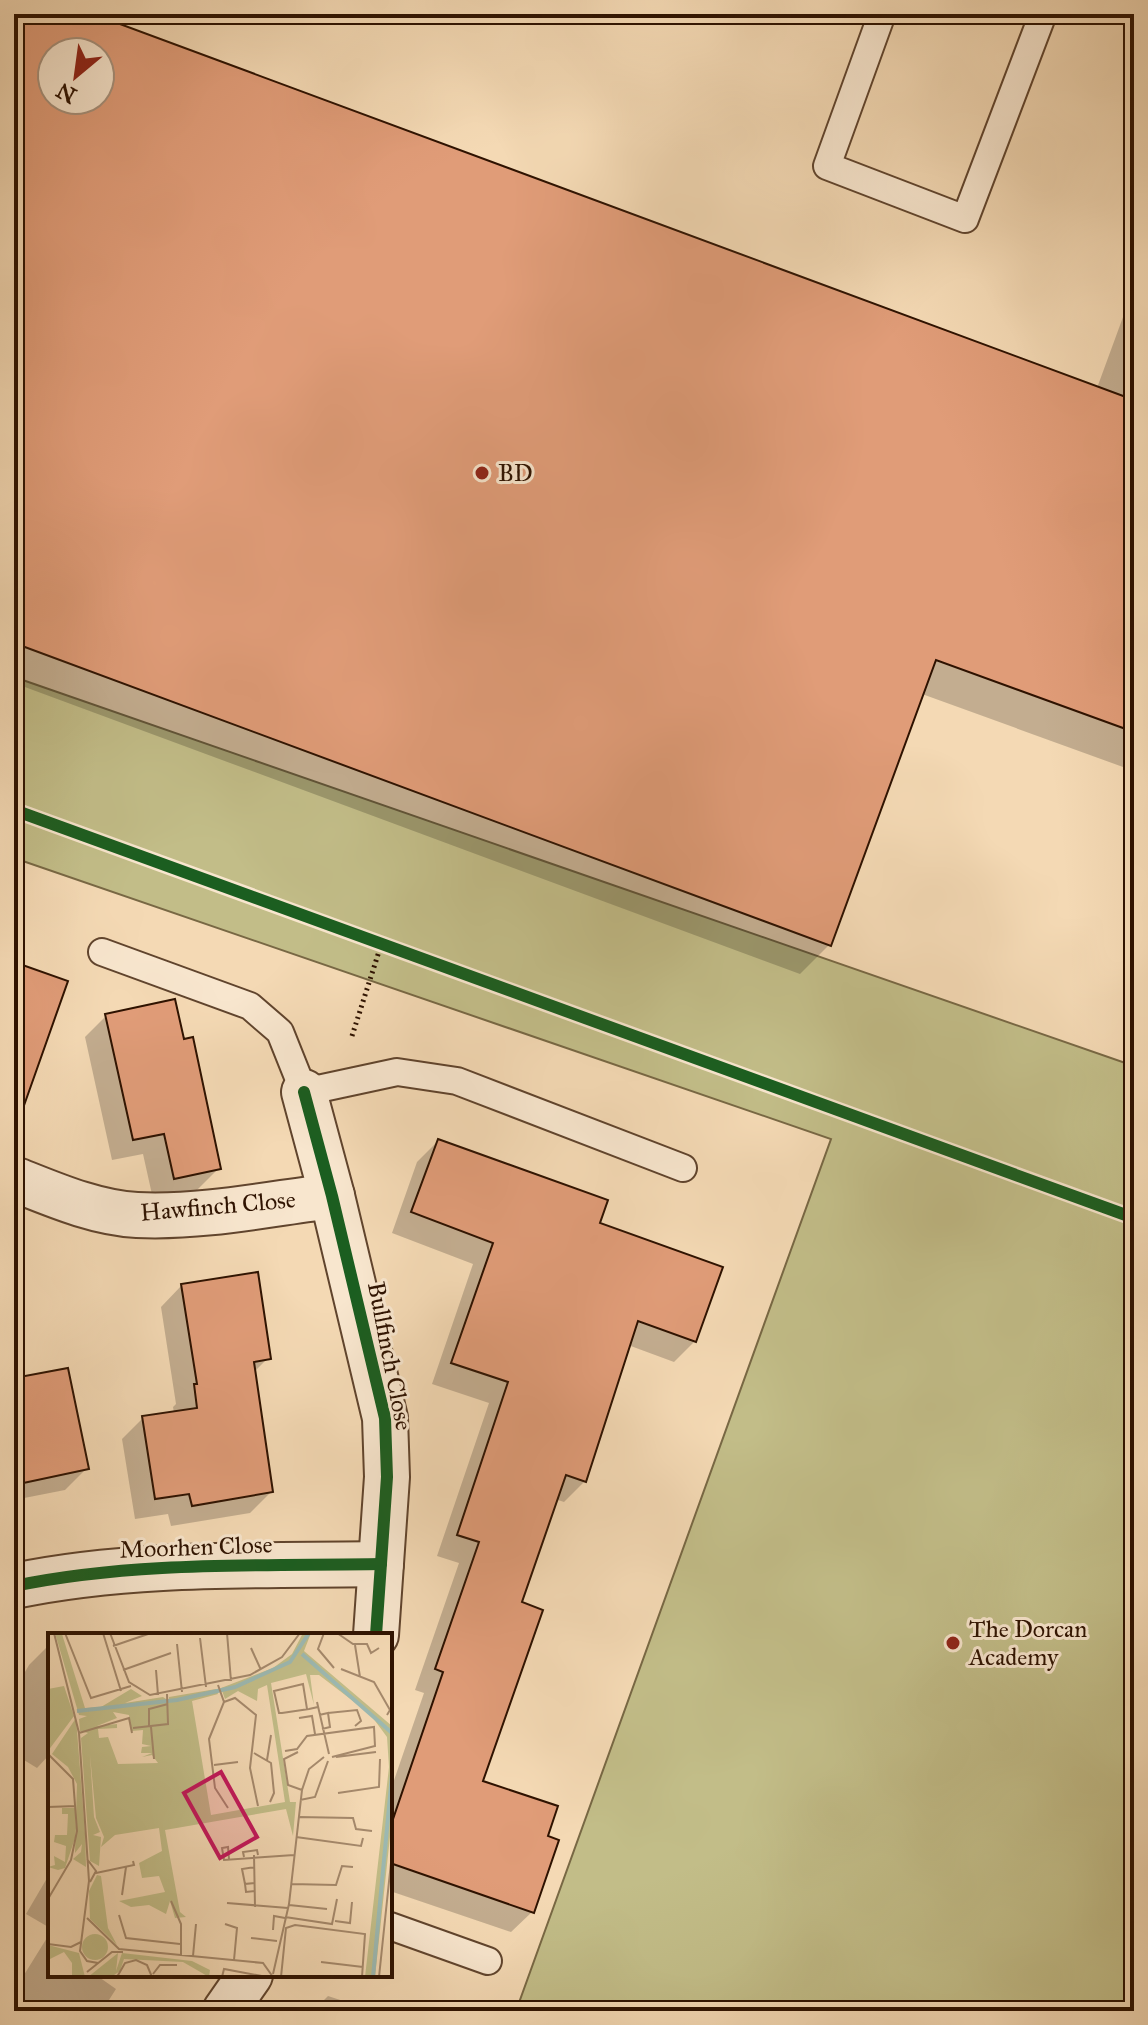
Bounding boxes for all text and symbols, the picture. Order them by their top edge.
north arrow [36,36,116,116]
text: N [52,77,81,109]
place label: BD [498,458,533,488]
marker: BD [473,464,491,482]
street label: Hawfinch Close [139,1184,297,1228]
street label: Bullfinch Close [361,1279,419,1433]
street label: Moorhen Close [119,1529,273,1565]
place label: The Dorcan Academy [968,1614,1087,1672]
inset map [48,1633,392,1977]
marker: The Dorcan Academy [944,1634,962,1652]

